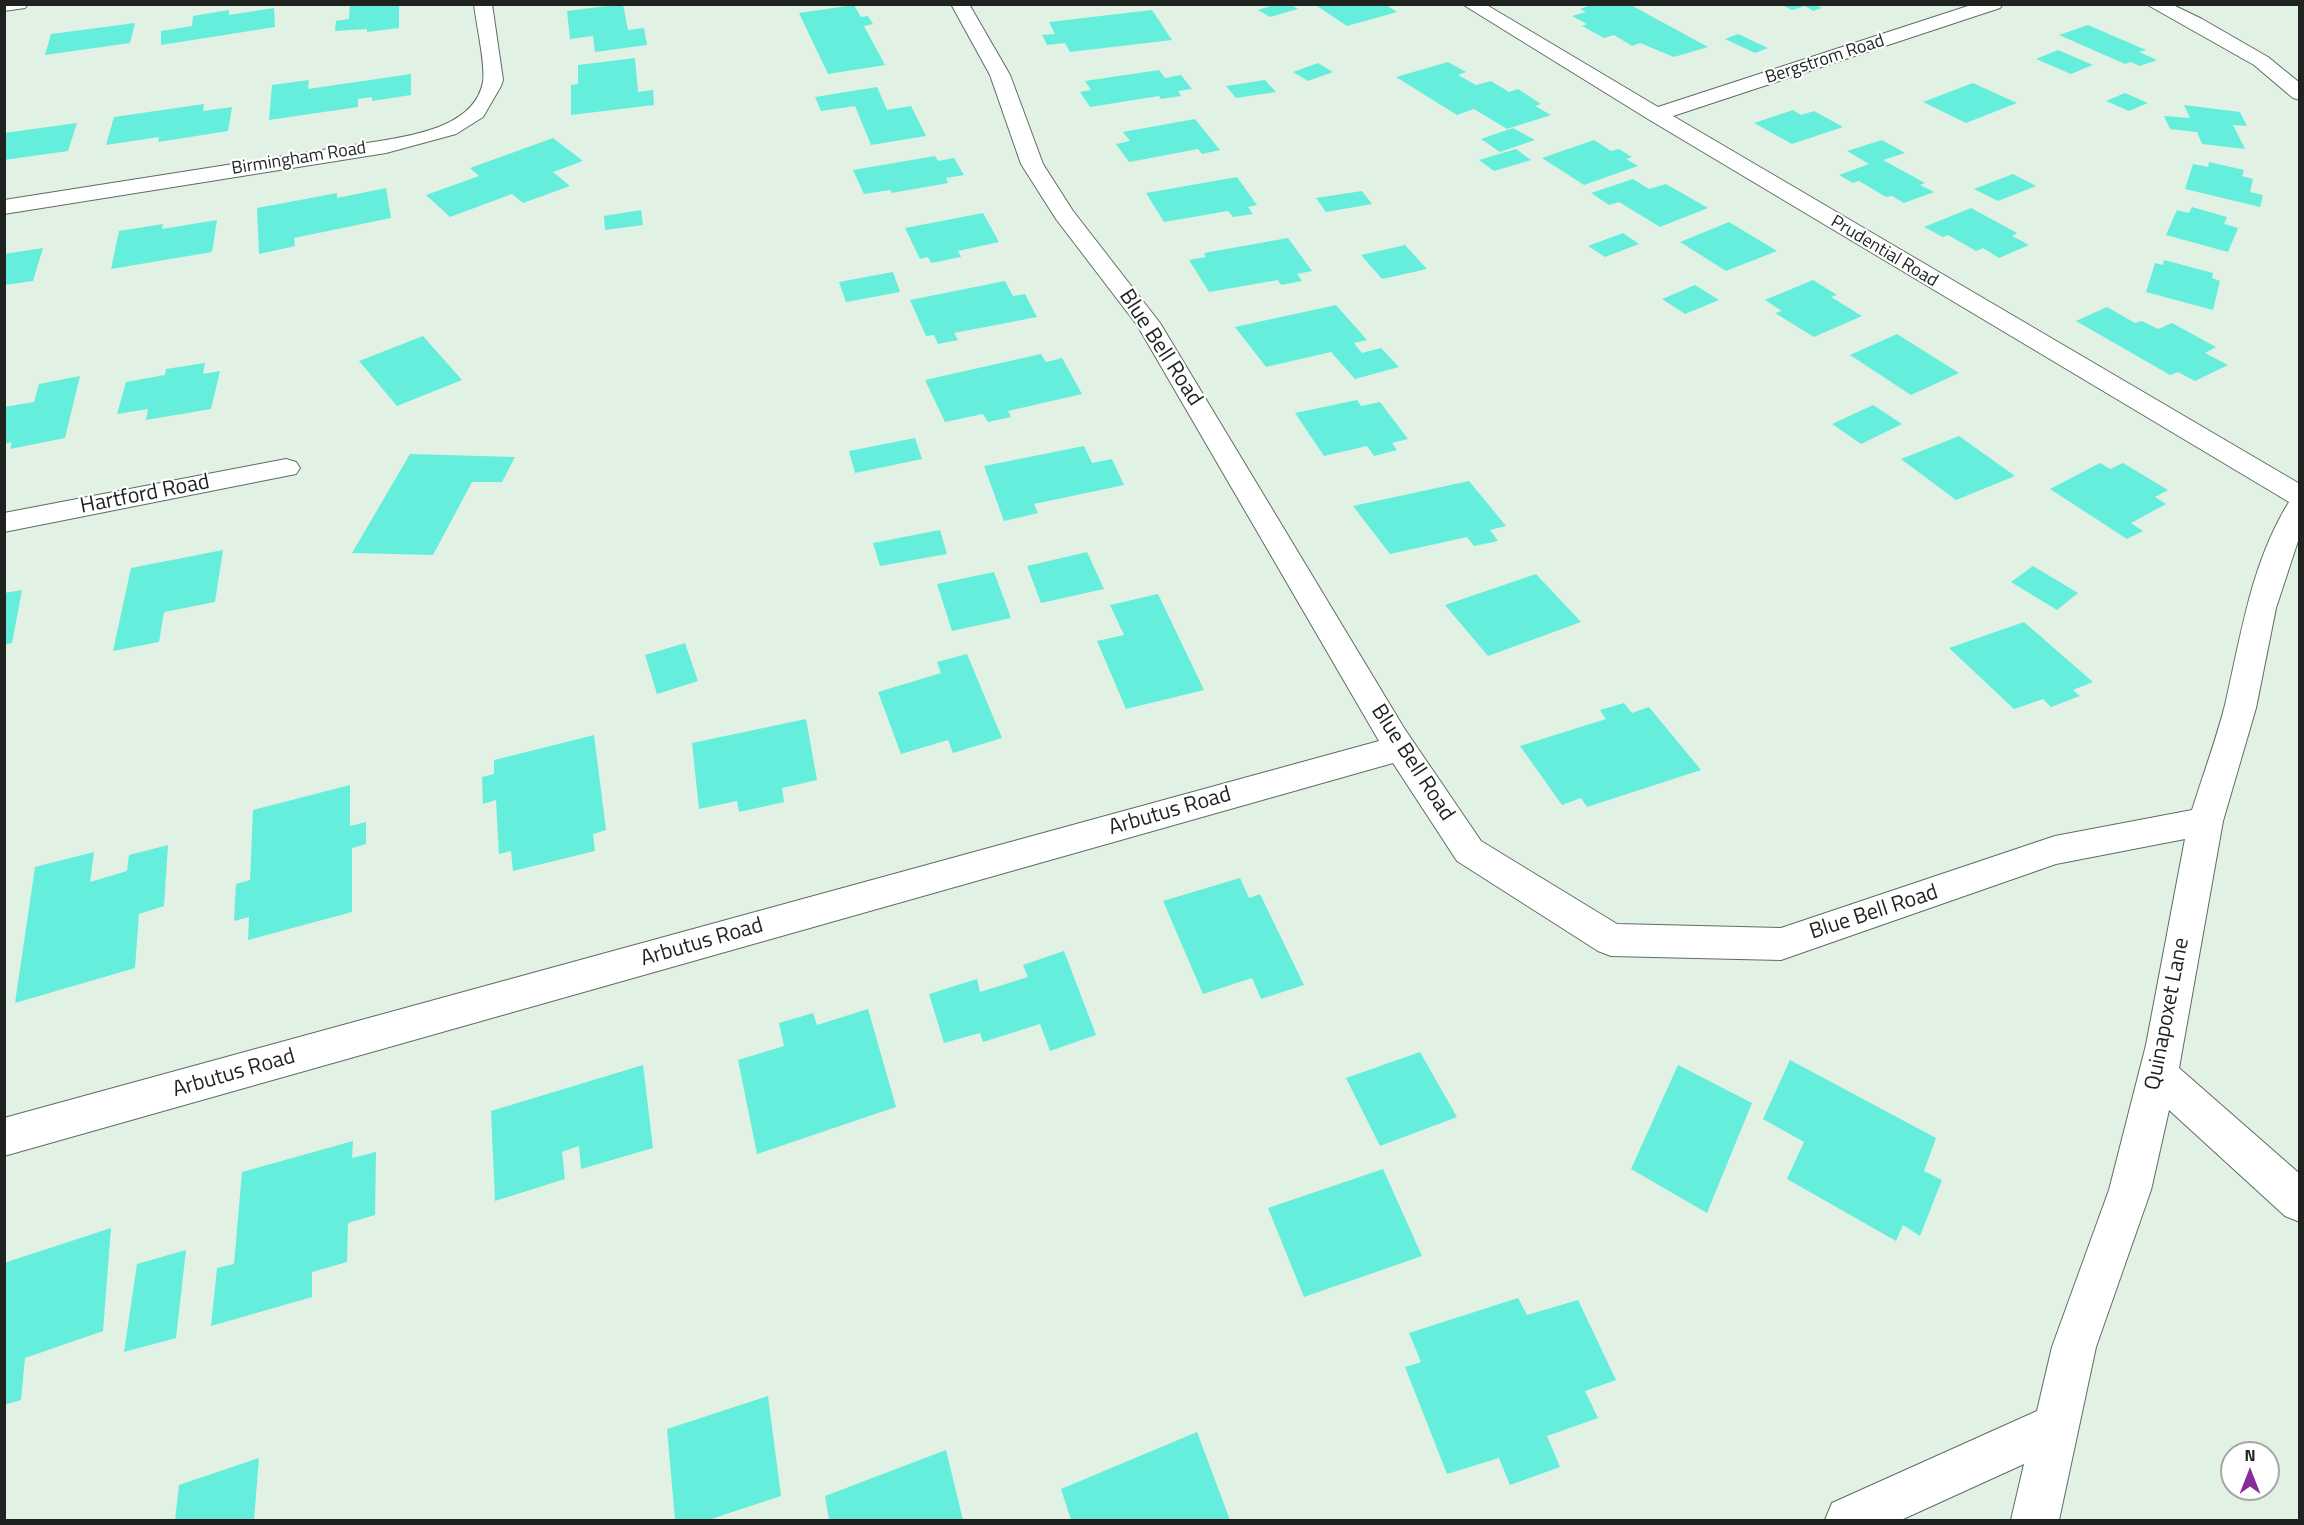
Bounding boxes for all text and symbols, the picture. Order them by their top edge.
street label: Bergstrom Road [1763,31,1887,89]
street label: Birmingham Road [230,138,368,180]
street label: Prudential Road [1827,212,1941,292]
street label: Blue Bell Road [1113,285,1207,411]
street label: Hartford Road [78,470,212,520]
street label: Blue Bell Road [1365,700,1459,826]
street label: Arbutus Road [1106,782,1234,842]
street label: Blue Bell Road [1806,880,1942,946]
street label: Arbutus Road [638,913,766,973]
street label: Quinapoxet Lane [2140,936,2196,1092]
street label: Arbutus Road [170,1044,298,1104]
north arrow [2220,1441,2280,1501]
text: N [2244,1443,2256,1467]

